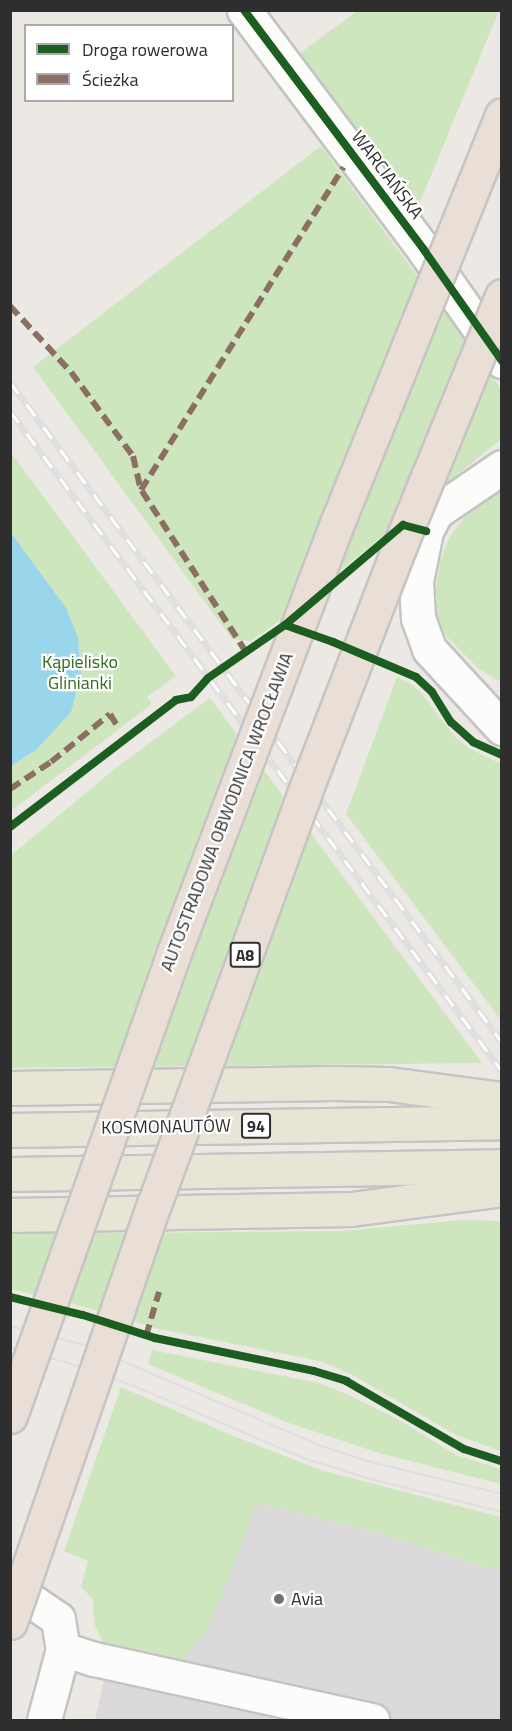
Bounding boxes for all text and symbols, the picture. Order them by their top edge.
legend [24,24,234,102]
text: Droga rowerowa [82,36,208,63]
text: Ścieżka [82,66,138,93]
street label: WARCIAŃSKA [347,126,427,224]
street label: AUTOSTRADOWA OBWODNICA WROCŁAWIA [156,649,298,975]
park label: Kąpielisko Glinianki [42,652,118,694]
road number: A8 [228,942,262,968]
road number: 94 [241,1113,271,1139]
street label: KOSMONAUTÓW [101,1115,231,1139]
place label: Avia [291,1588,323,1610]
marker: Avia [272,1592,286,1606]

